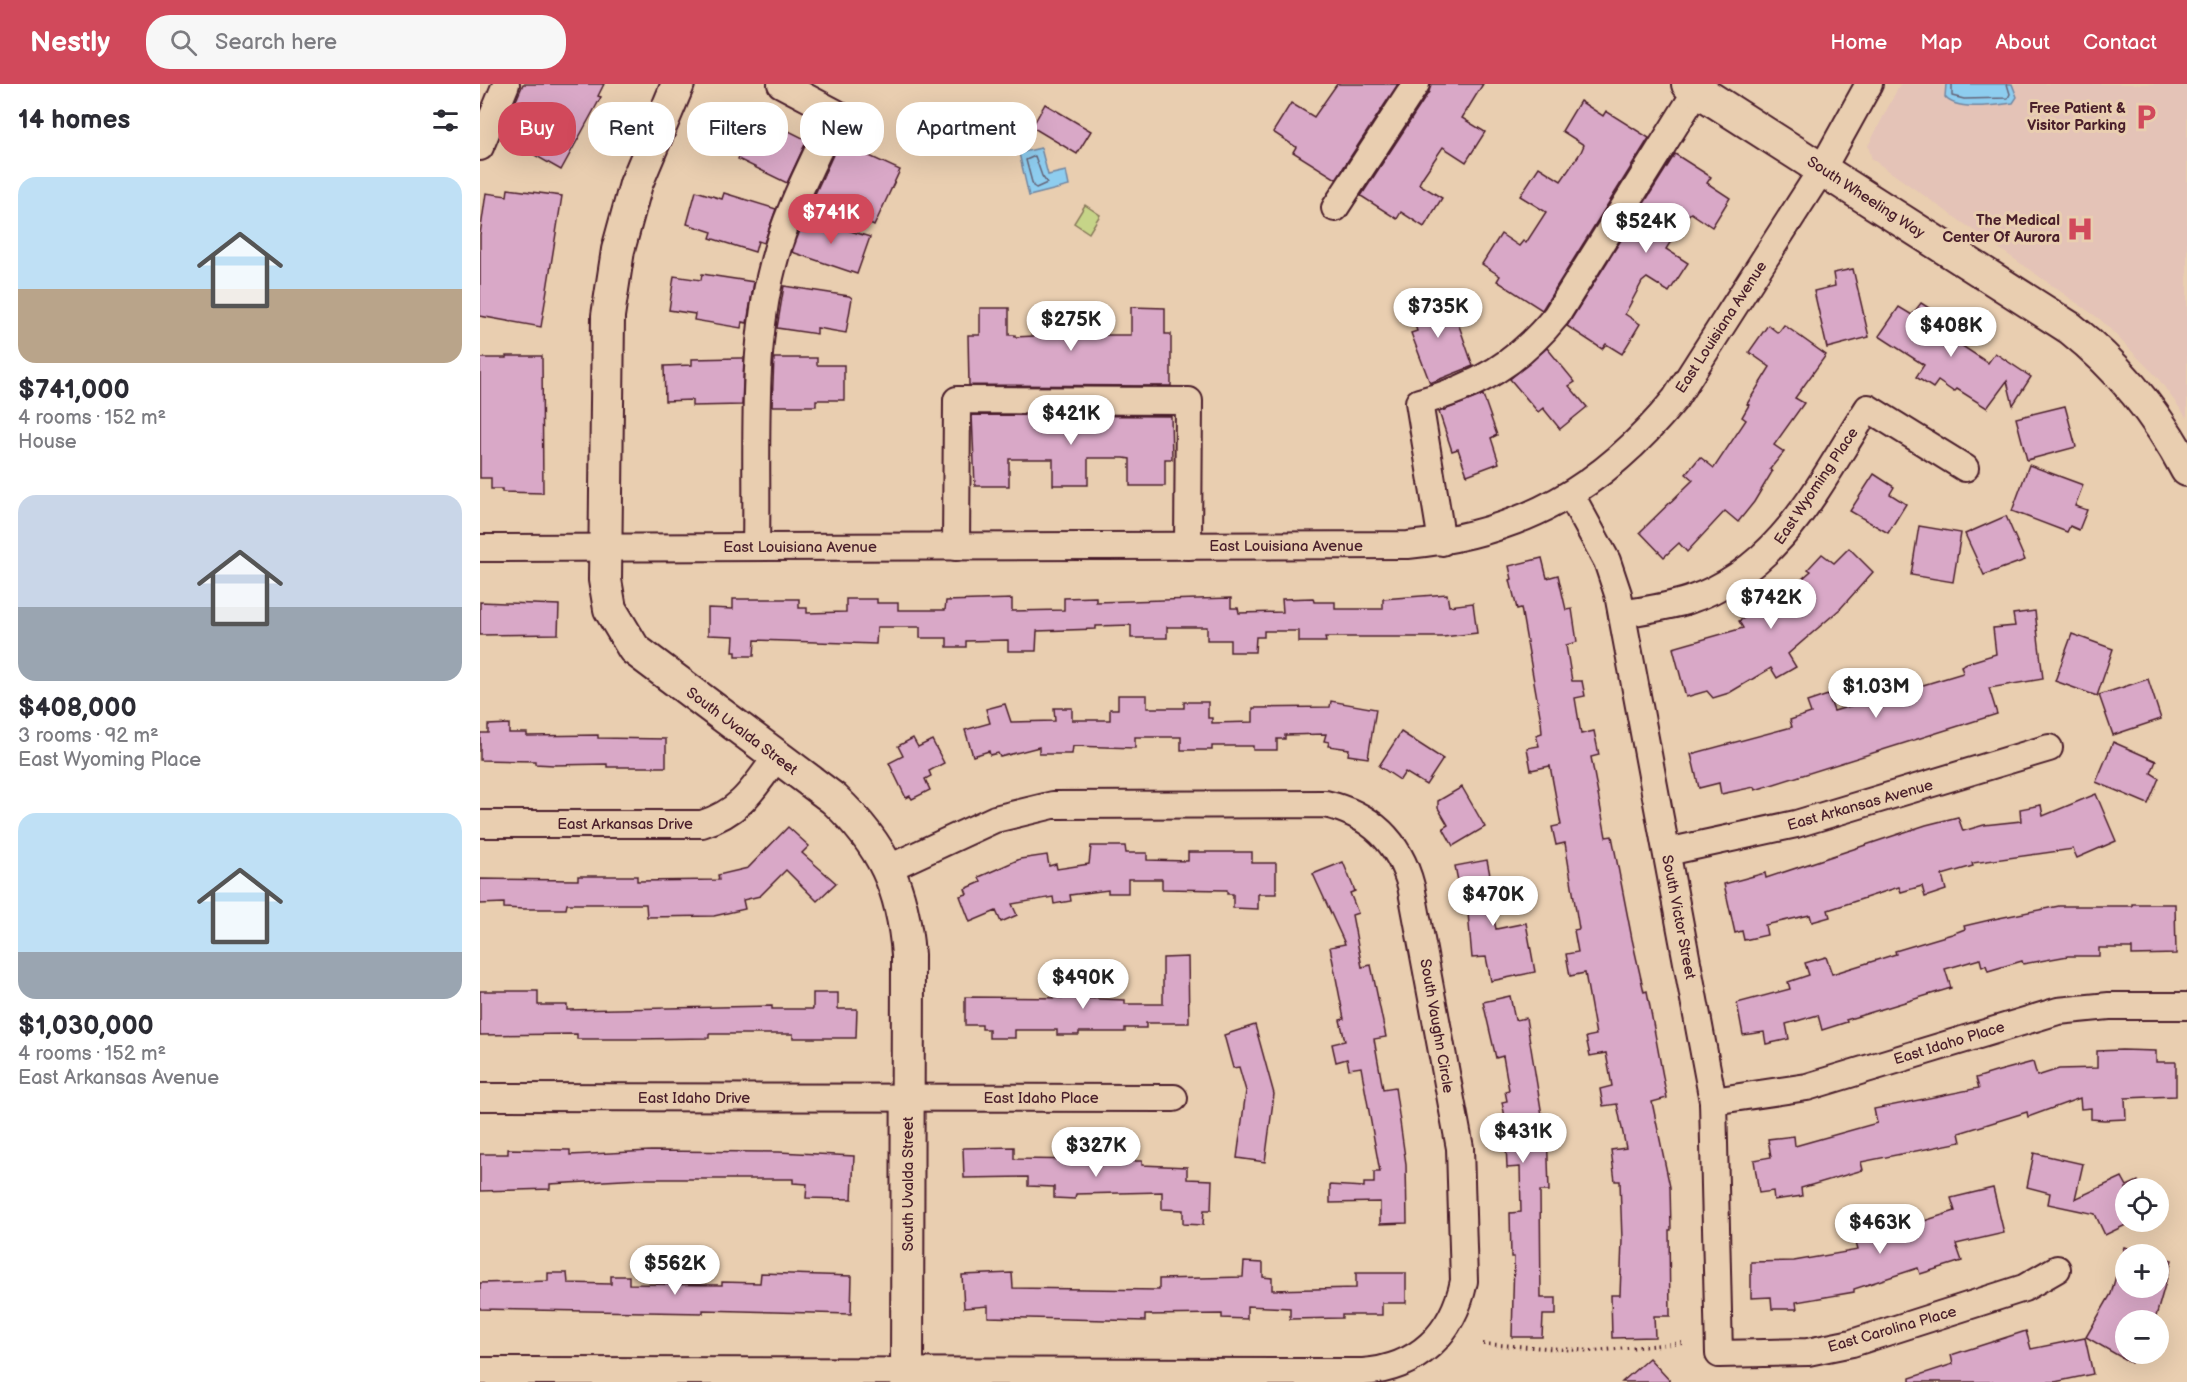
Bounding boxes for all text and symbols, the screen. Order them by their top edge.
search box [146,15,566,69]
text: Nestly [30,26,110,59]
icon: search [167,26,200,59]
text: Search here [215,29,337,56]
text: Home [1830,30,1887,55]
text: Map [1920,30,1962,55]
text: About [1995,30,2050,55]
text: Contact [2083,30,2157,55]
place label: Free Patient & Visitor Parking [2027,99,2126,135]
chip: Buy [498,102,576,156]
chip: Rent [588,102,675,156]
chip: Filters [687,102,788,156]
chip: New [800,102,884,156]
chip: Apartment [896,102,1037,156]
parking icon: Free Patient & Visitor Parking [2131,102,2161,132]
icon: filters [429,104,462,137]
text: 14 homes [18,105,130,136]
street label: South Wheeling Way [1803,152,1928,243]
pin: $741K [789,194,873,245]
text: $741K [802,201,860,225]
pin: $524K [1604,203,1688,254]
text: $524K [1615,210,1677,234]
place label: The Medical Center Of Aurora [1942,211,2060,247]
hospital icon: The Medical Center Of Aurora [2065,214,2095,244]
icon: home [186,216,294,324]
street label: East Louisiana Avenue [1672,258,1771,397]
pin: $735K [1396,288,1480,339]
text: $735K [1407,295,1469,319]
pin: $275K [1029,301,1113,352]
pin: $408K [1909,307,1993,358]
text: $275K [1041,308,1101,332]
text: $408K [1919,314,1983,338]
text: $741,000 [18,375,130,406]
pin: $421K [1029,395,1113,446]
text: $421K [1042,402,1100,426]
text: 4 rooms · 152 m² [18,406,166,430]
street label: East Wyoming Place [1770,424,1863,549]
text: House [18,430,77,454]
icon: home [186,534,294,642]
street label: East Louisiana Avenue [1209,537,1363,556]
street label: East Louisiana Avenue [723,538,877,557]
pin: $742K [1729,579,1813,630]
text: $742K [1740,586,1802,610]
pin: $1.03M [1827,668,1925,719]
text: $1.03M [1842,675,1910,699]
street label: South Uvalda Street [682,683,801,780]
text: $408,000 [18,693,137,724]
text: 3 rooms · 92 m² [18,724,159,748]
text: East Wyoming Place [18,748,201,772]
street label: East Arkansas Avenue [1785,776,1935,835]
street label: East Arkansas Drive [557,815,693,834]
icon: home [186,852,294,960]
street label: South Victor Street [1657,853,1700,981]
pin: $470K [1451,876,1535,927]
text: $470K [1462,883,1524,907]
street label: South Vaughn Circle [1415,957,1458,1095]
pin: $490K [1041,959,1125,1010]
text: $490K [1052,966,1114,990]
text: $1,030,000 [18,1011,154,1042]
street label: East Idaho Place [1891,1018,2007,1069]
text: 4 rooms · 152 m² [18,1042,166,1066]
text: East Arkansas Avenue [18,1066,219,1090]
street label: East Idaho Drive [638,1089,750,1108]
street label: East Idaho Place [983,1089,1099,1108]
pin: $431K [1481,1113,1565,1164]
street label: South Uvalda Street [899,1116,918,1251]
text: $431K [1494,1120,1552,1144]
pin: $327K [1054,1127,1138,1178]
text: $327K [1066,1134,1126,1158]
map controls [2115,1178,2169,1364]
button: locate [2115,1178,2169,1232]
pin: $463K [1838,1204,1922,1255]
text: $463K [1849,1211,1911,1235]
button: + [2115,1244,2169,1298]
pin: $562K [633,1245,717,1296]
text: $562K [644,1252,706,1276]
street label: East Carolina Place [1826,1302,1959,1357]
button: − [2115,1310,2169,1364]

